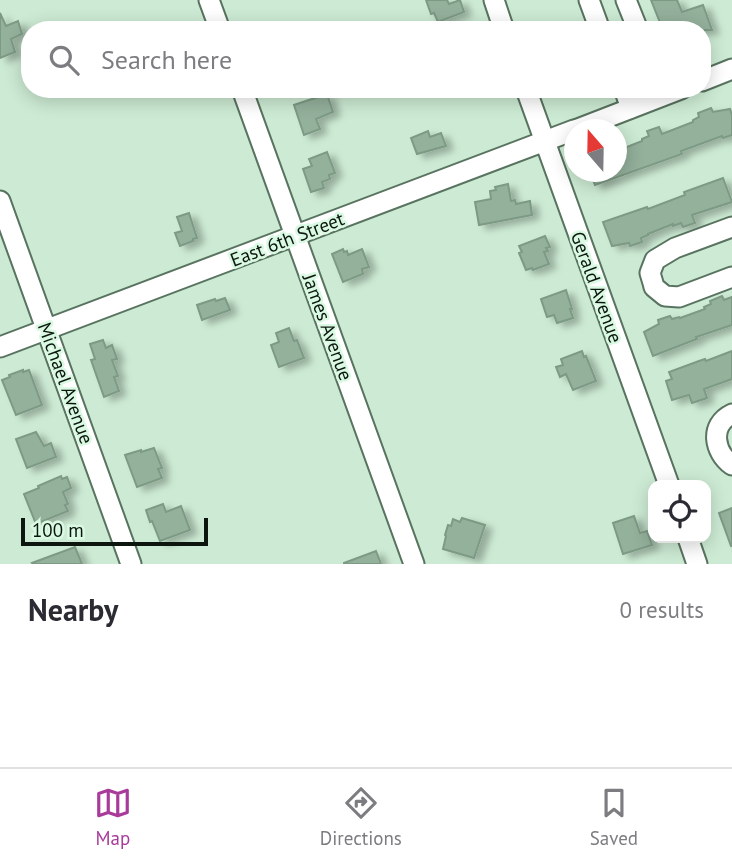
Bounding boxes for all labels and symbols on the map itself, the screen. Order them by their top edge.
north arrow [564,119,627,182]
street label: East 6th Street [227,206,348,272]
street label: Gerald Avenue [566,228,628,346]
street label: James Avenue [297,269,358,384]
street label: Michael Avenue [33,319,99,447]
scale bar [21,515,208,547]

